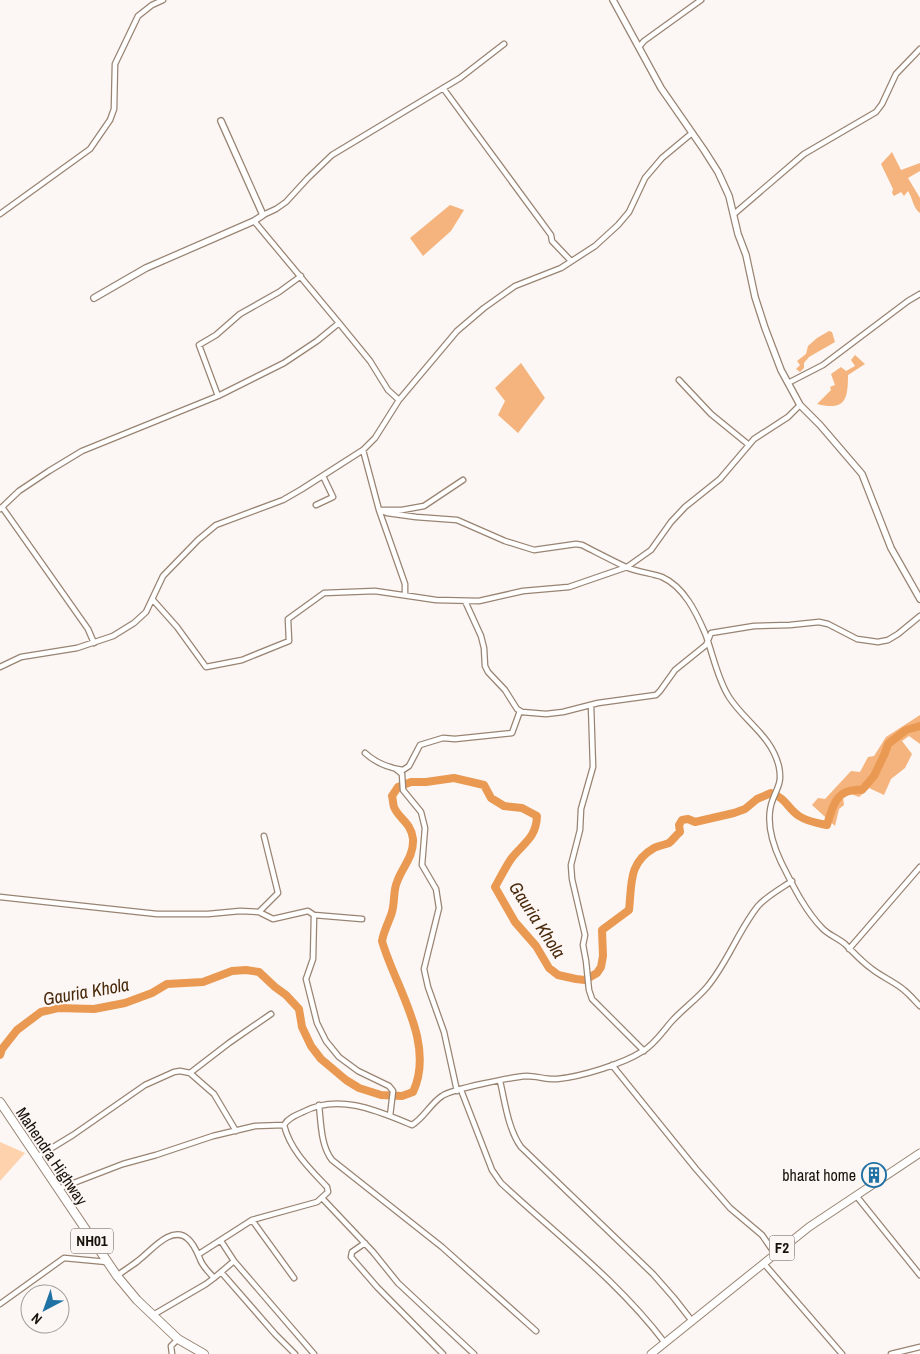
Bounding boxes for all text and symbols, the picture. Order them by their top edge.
water label: Gauria Khola [503,876,572,963]
water label: Gauria Khola [41,972,131,1011]
street label: Mahendra Highway [11,1103,93,1210]
building icon: bharat home [861,1162,887,1188]
place label: bharat home [782,1164,856,1186]
road number: NH01 [71,1228,113,1254]
road number: F2 [770,1236,794,1260]
north arrow [20,1284,70,1334]
text: N [27,1309,46,1328]

